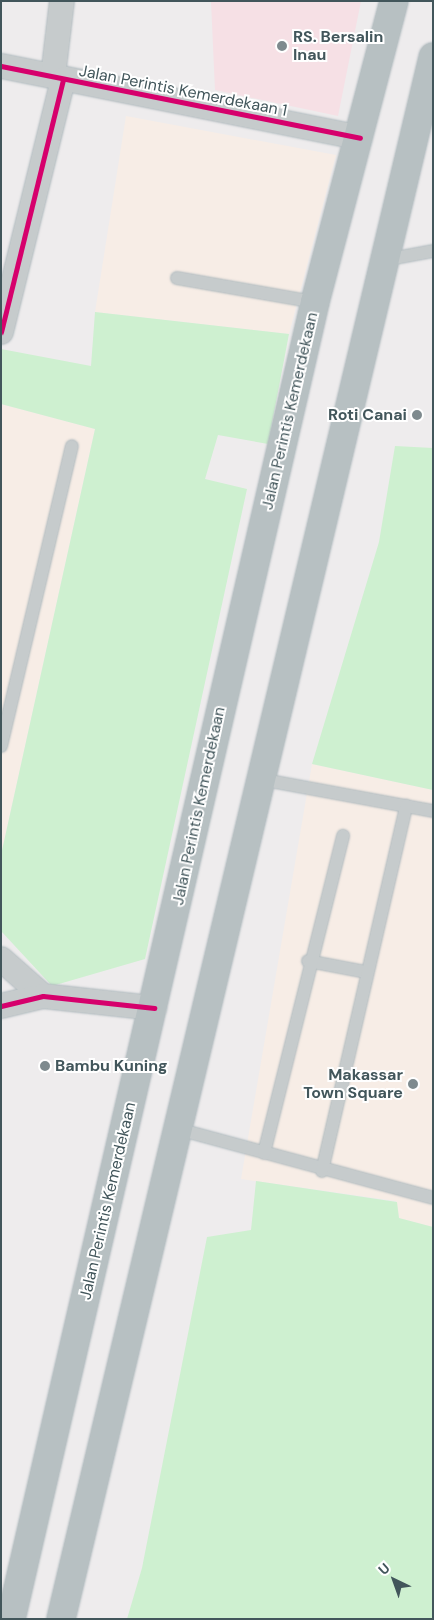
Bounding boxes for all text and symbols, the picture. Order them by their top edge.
place label: RS. Bersalin Inau [293,27,383,65]
marker: RS. Bersalin Inau [275,39,289,53]
street label: Jalan Perintis Kemerdekaan 1 [77,61,289,121]
street label: Jalan Perintis Kemerdekaan [258,310,322,512]
place label: Roti Canai [328,405,407,425]
marker: Roti Canai [411,409,423,421]
street label: Jalan Perintis Kemerdekaan [169,705,229,907]
place label: Bambu Kuning [55,1056,168,1076]
marker: Bambu Kuning [39,1060,51,1072]
place label: Makassar Town Square [303,1065,403,1103]
marker: Makassar Town Square [407,1078,419,1090]
street label: Jalan Perintis Kemerdekaan [76,1100,140,1302]
north arrow [369,1555,419,1605]
text: U [374,1559,394,1579]

